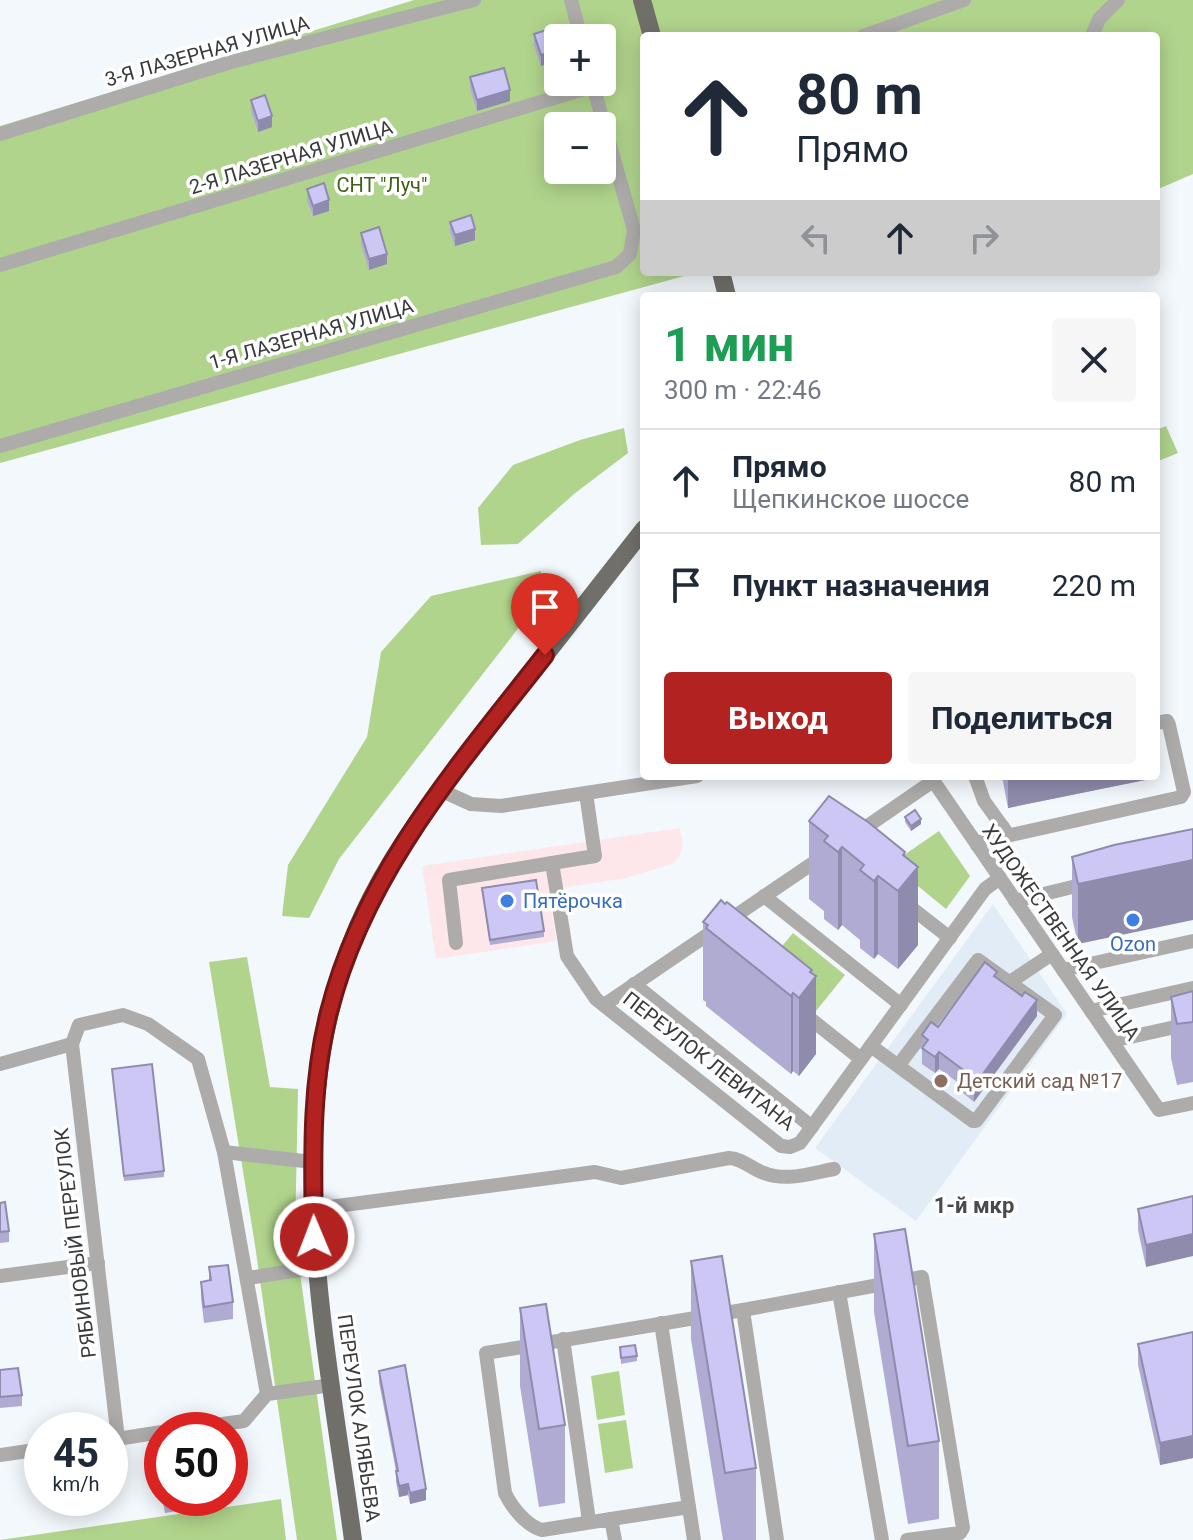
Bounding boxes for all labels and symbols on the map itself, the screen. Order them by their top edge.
street label: 3-Я ЛАЗЕРНАЯ УЛИЦА [102,10,312,92]
street label: 2-Я ЛАЗЕРНАЯ УЛИЦА [186,115,396,199]
park label: СНТ "Луч" [337,173,427,197]
street label: 1-Я ЛАЗЕРНАЯ УЛИЦА [206,293,416,375]
pin [511,573,579,655]
street label: ХУДОЖЕСТВЕННАЯ УЛИЦА [977,819,1145,1045]
place label: Пятёрочка [523,889,623,913]
marker: Пятёрочка [498,892,516,910]
marker: Ozon [1124,911,1142,929]
place label: Ozon [1110,932,1156,956]
street label: ПЕРЕУЛОК ЛЕВИТАНА [618,987,800,1135]
place label: Детский сад №17 [957,1069,1122,1093]
marker: Детский сад №17 [932,1072,950,1090]
street label: РЯБИНОВЫЙ ПЕРЕУЛОК [49,1126,101,1359]
district label: 1-й мкр [934,1193,1014,1218]
position arrow [272,1195,356,1279]
street label: ПЕРЕУЛОК АЛЯБЬЕВА [333,1313,385,1523]
speed limit sign: 50 [144,1412,248,1516]

